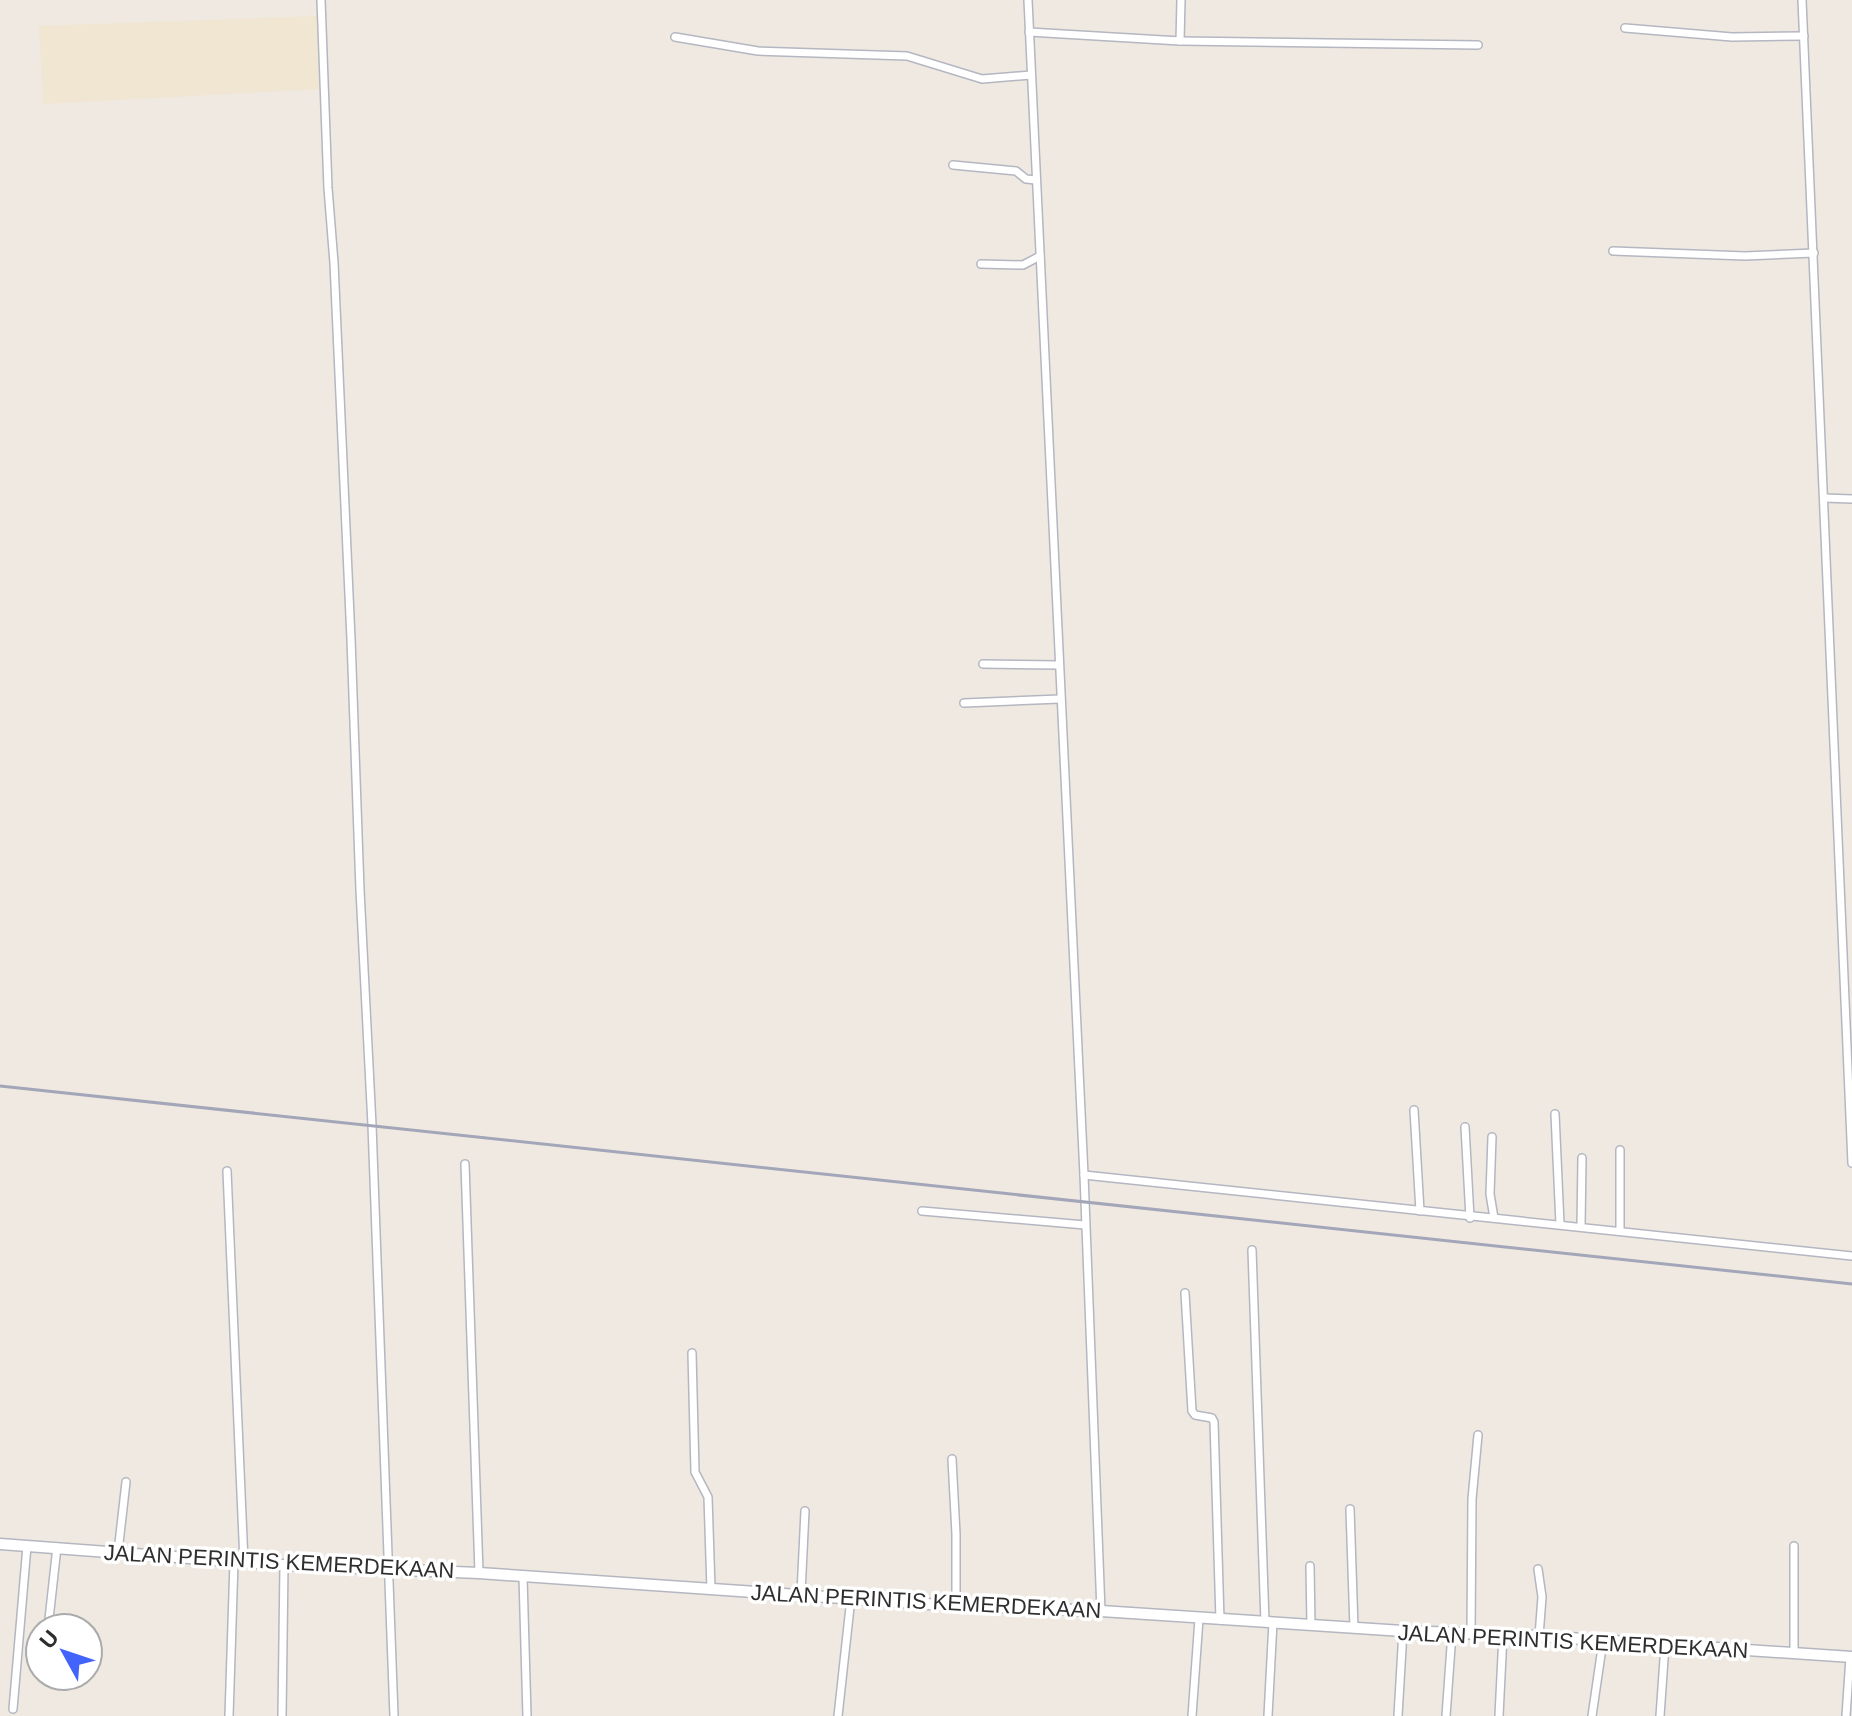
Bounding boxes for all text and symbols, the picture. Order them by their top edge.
street label: JALAN PERINTIS KEMERDEKAAN [103,1540,455,1583]
street label: JALAN PERINTIS KEMERDEKAAN [750,1580,1102,1623]
north arrow [24,1612,104,1692]
street label: JALAN PERINTIS KEMERDEKAAN [1397,1620,1749,1663]
text: U [34,1625,64,1654]

